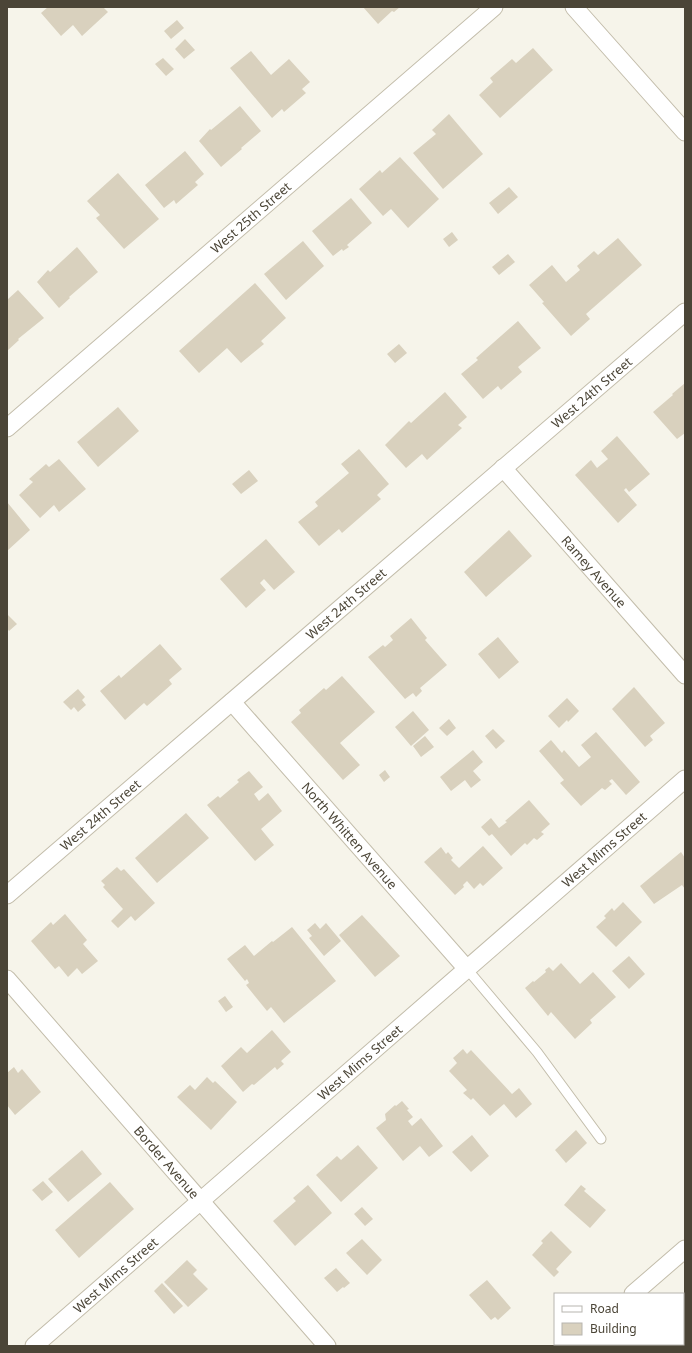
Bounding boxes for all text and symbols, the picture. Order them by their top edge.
street label: West 25th Street [207,177,295,257]
street label: West 24th Street [547,352,636,432]
street label: Ramey Avenue [558,532,631,612]
street label: West 24th Street [302,564,390,643]
street label: West 24th Street [56,775,145,855]
street label: North Whitten Avenue [298,778,402,893]
street label: West Mims Street [558,807,650,891]
street label: West Mims Street [314,1020,406,1104]
street label: Border Avenue [130,1122,203,1202]
street label: West Mims Street [69,1233,162,1317]
legend [554,1293,684,1345]
text: Road [590,1300,619,1317]
text: Building [590,1320,637,1337]

